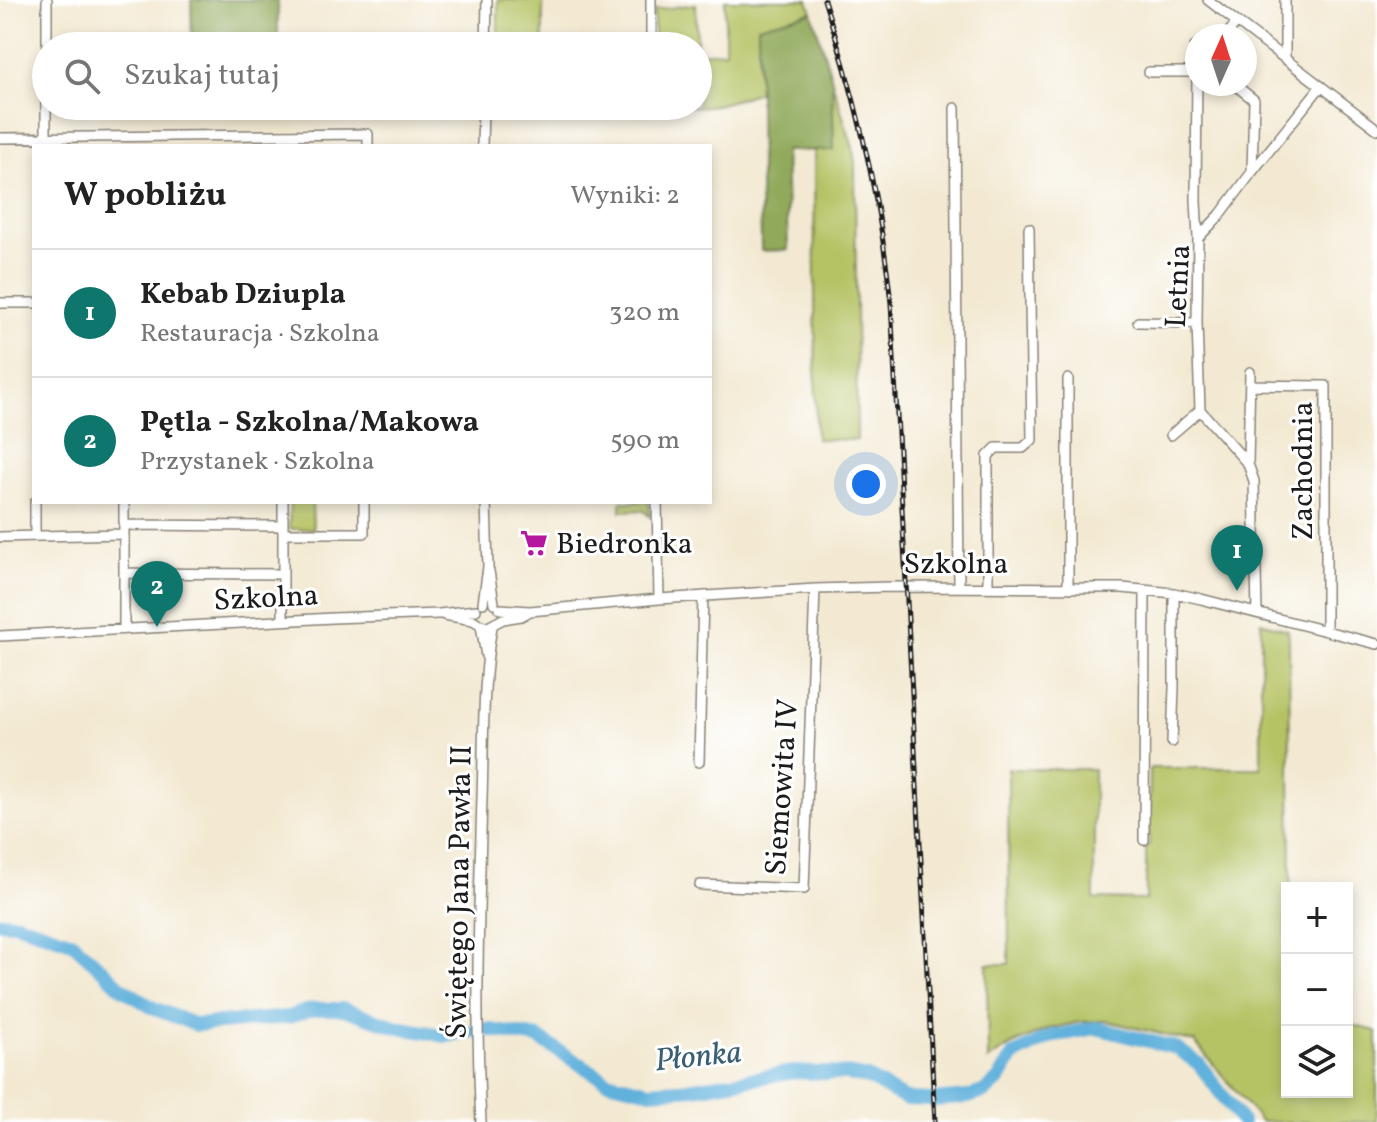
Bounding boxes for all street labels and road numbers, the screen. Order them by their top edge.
street label: Letnia [1156,243,1202,329]
street label: Zachodnia [1283,401,1325,541]
street label: Szkolna [904,544,1008,586]
street label: Szkolna [213,575,320,623]
street label: Siemowita IV [756,697,810,877]
street label: Świętego Jana Pawła II [436,745,484,1040]

